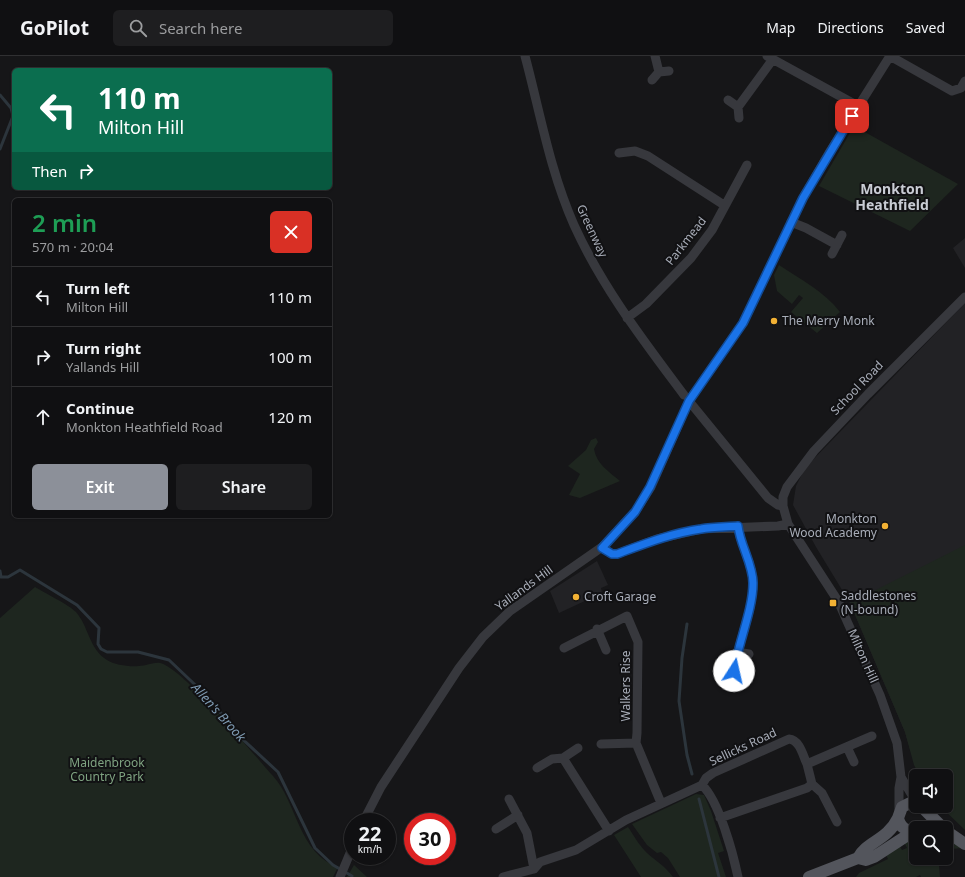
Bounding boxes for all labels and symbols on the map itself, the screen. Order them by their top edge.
pin [835,99,869,133]
district label: Monkton Heathfield [855,179,929,214]
street label: Greenway [573,202,613,261]
street label: Parkmead [661,213,710,269]
place label: The Merry Monk [782,312,875,329]
marker: The Merry Monk [769,316,779,326]
street label: School Road [826,357,887,418]
place label: Monkton Wood Academy [789,510,878,541]
marker: Monkton Wood Academy [880,521,890,531]
street label: Yallands Hill [491,561,556,614]
place label: Saddlestones (N-bound) [841,587,916,618]
place label: Croft Garage [584,588,656,605]
marker: Croft Garage [571,592,581,602]
marker: Saddlestones (N-bound) [828,598,838,608]
street label: Milton Hill [844,626,883,685]
street label: Walkers Rise [617,650,634,721]
position arrow [713,650,755,692]
water label: Allen's Brook [187,678,251,746]
street label: Sellicks Road [706,724,779,770]
park label: Maidenbrook Country Park [69,754,145,785]
speed limit sign: 30 [404,813,456,865]

